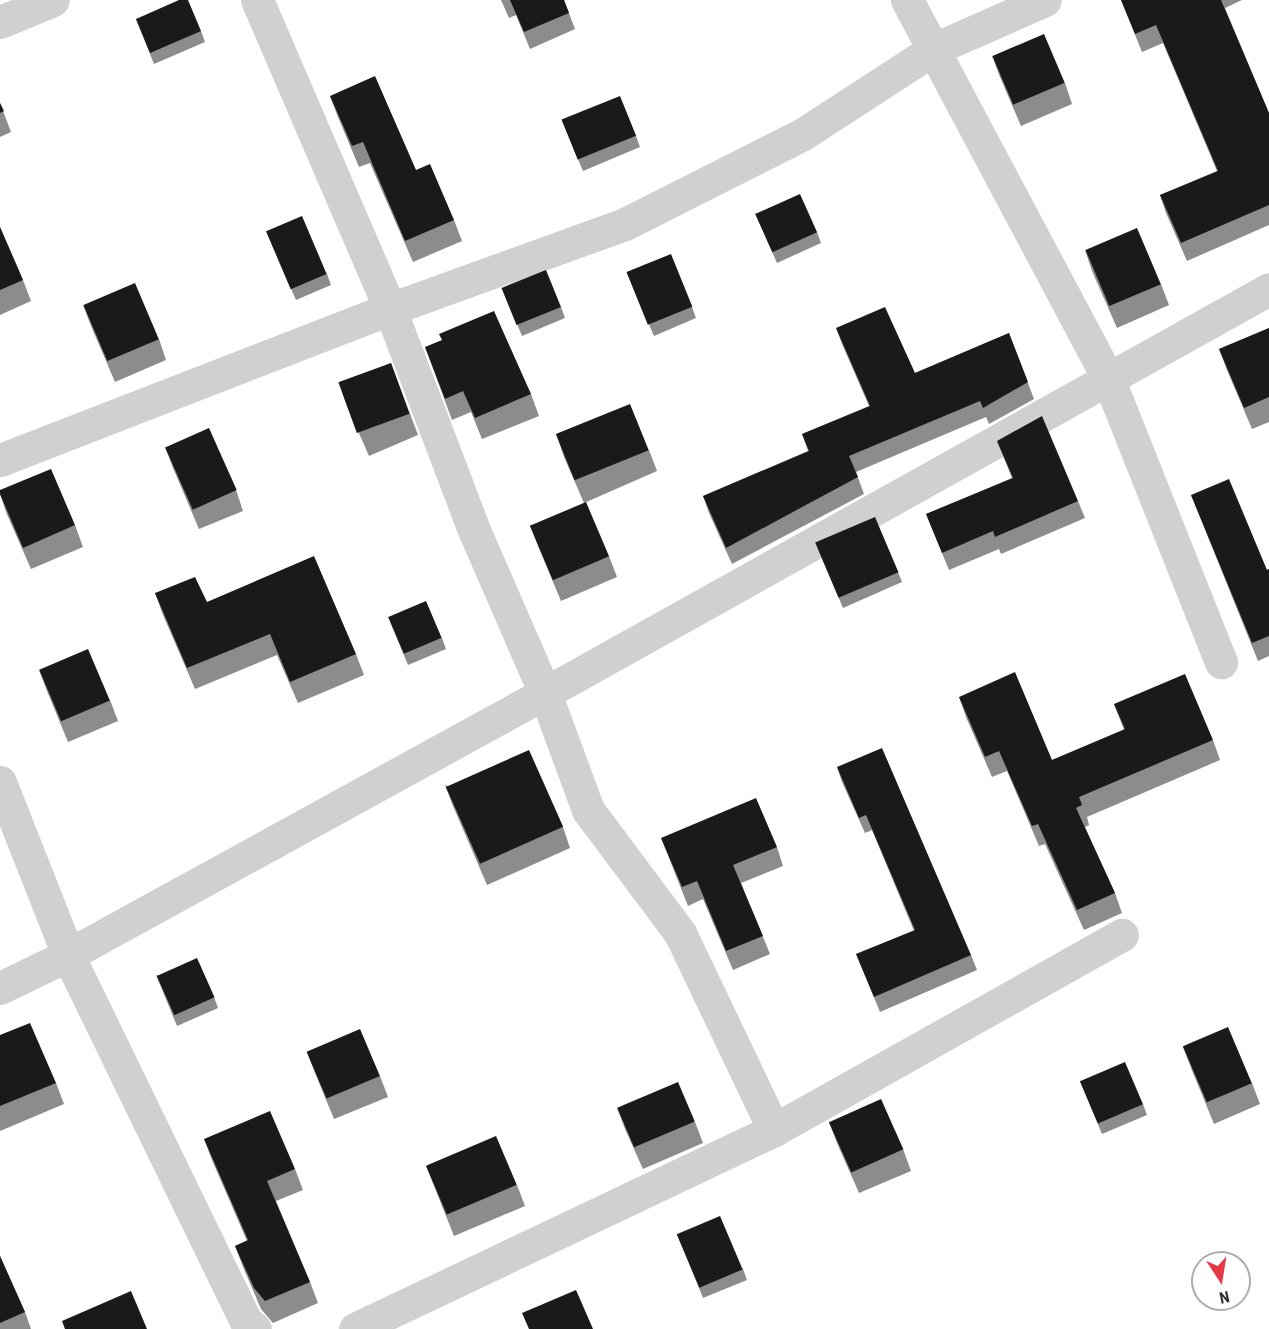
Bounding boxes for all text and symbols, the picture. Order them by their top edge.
north arrow [1191,1251,1251,1311]
text: N [1218,1287,1231,1307]

